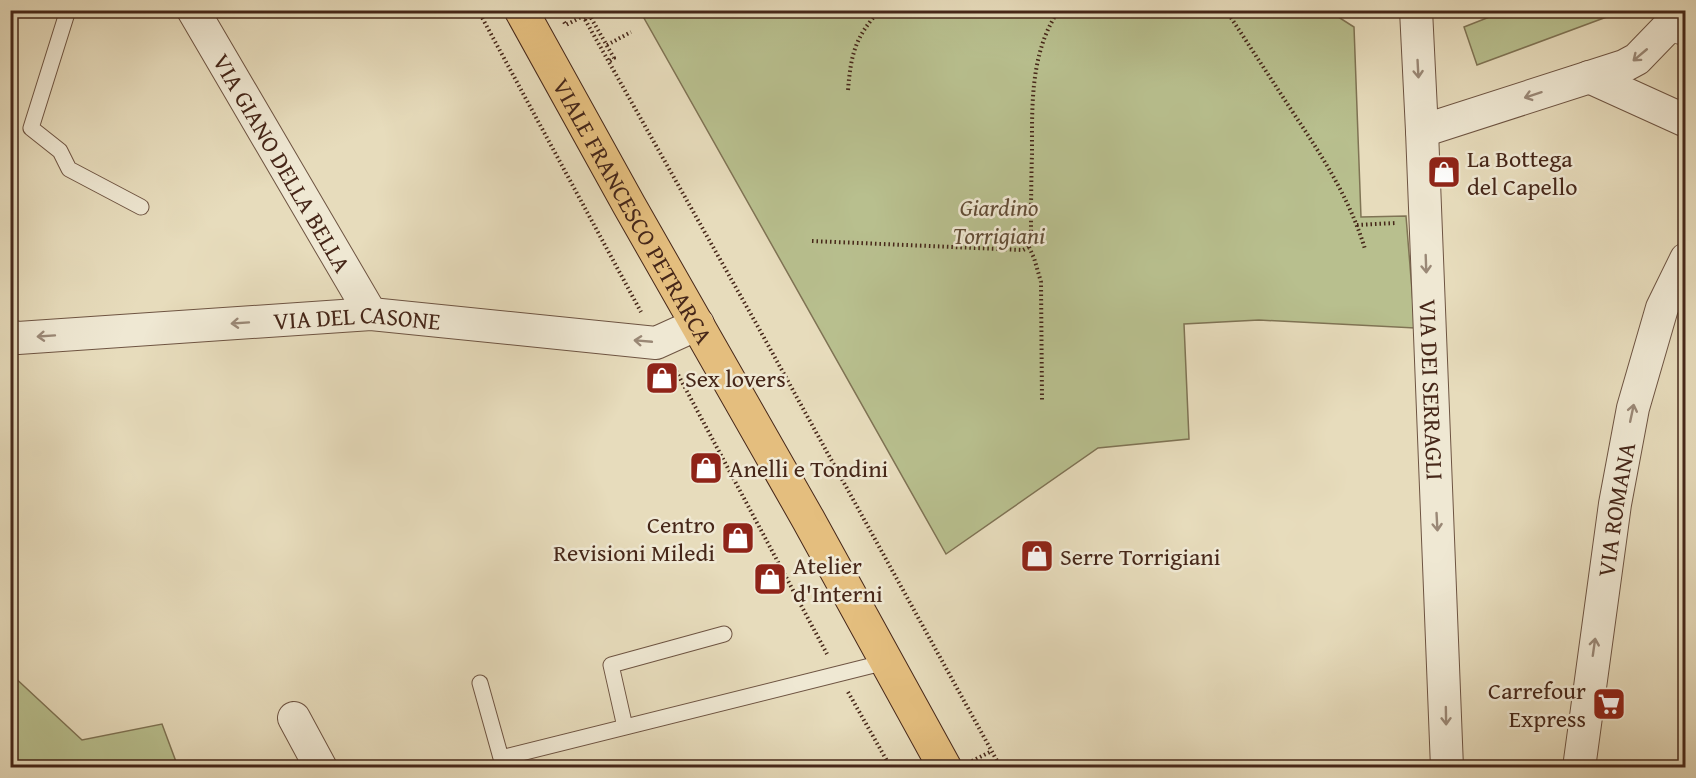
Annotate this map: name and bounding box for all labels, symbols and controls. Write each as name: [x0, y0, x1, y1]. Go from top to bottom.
street label: VIA GIANO DELLA BELLA: [205, 47, 361, 279]
one-way arrow: [1632, 48, 1648, 61]
one-way arrow: [1413, 58, 1424, 78]
street label: VIALE FRANCESCO PETRARCA: [544, 71, 722, 351]
one-way arrow: [1524, 91, 1543, 102]
place label: La Bottega del Capello: [1467, 141, 1577, 204]
shop icon: La Bottega del Capello: [1426, 154, 1462, 190]
park label: Giardino Torrigiani: [953, 190, 1045, 253]
one-way arrow: [1421, 253, 1432, 273]
street label: VIA DEL CASONE: [272, 296, 442, 338]
street label: VIA DEI SERRAGLI: [1411, 298, 1453, 481]
one-way arrow: [231, 317, 251, 328]
one-way arrow: [36, 331, 56, 342]
one-way arrow: [634, 335, 654, 346]
shop icon: Sex lovers: [644, 360, 680, 396]
place label: Sex lovers: [685, 361, 786, 396]
one-way arrow: [1627, 404, 1639, 423]
street label: VIA ROMANA: [1588, 439, 1644, 579]
shop icon: Anelli e Tondini: [688, 450, 724, 486]
place label: Anelli e Tondini: [729, 451, 889, 486]
place label: Centro Revisioni Miledi: [553, 507, 715, 570]
one-way arrow: [1432, 511, 1443, 531]
shop icon: Centro Revisioni Miledi: [720, 520, 756, 556]
shop icon: Serre Torrigiani: [1019, 538, 1055, 574]
place label: Serre Torrigiani: [1060, 539, 1221, 574]
place label: Atelier d'Interni: [793, 548, 883, 611]
shop icon: Atelier d'Interni: [752, 561, 788, 597]
one-way arrow: [1589, 638, 1600, 657]
place label: Carrefour Express: [1488, 673, 1586, 736]
supermarket icon: Carrefour Express: [1591, 686, 1627, 722]
one-way arrow: [1440, 706, 1452, 726]

